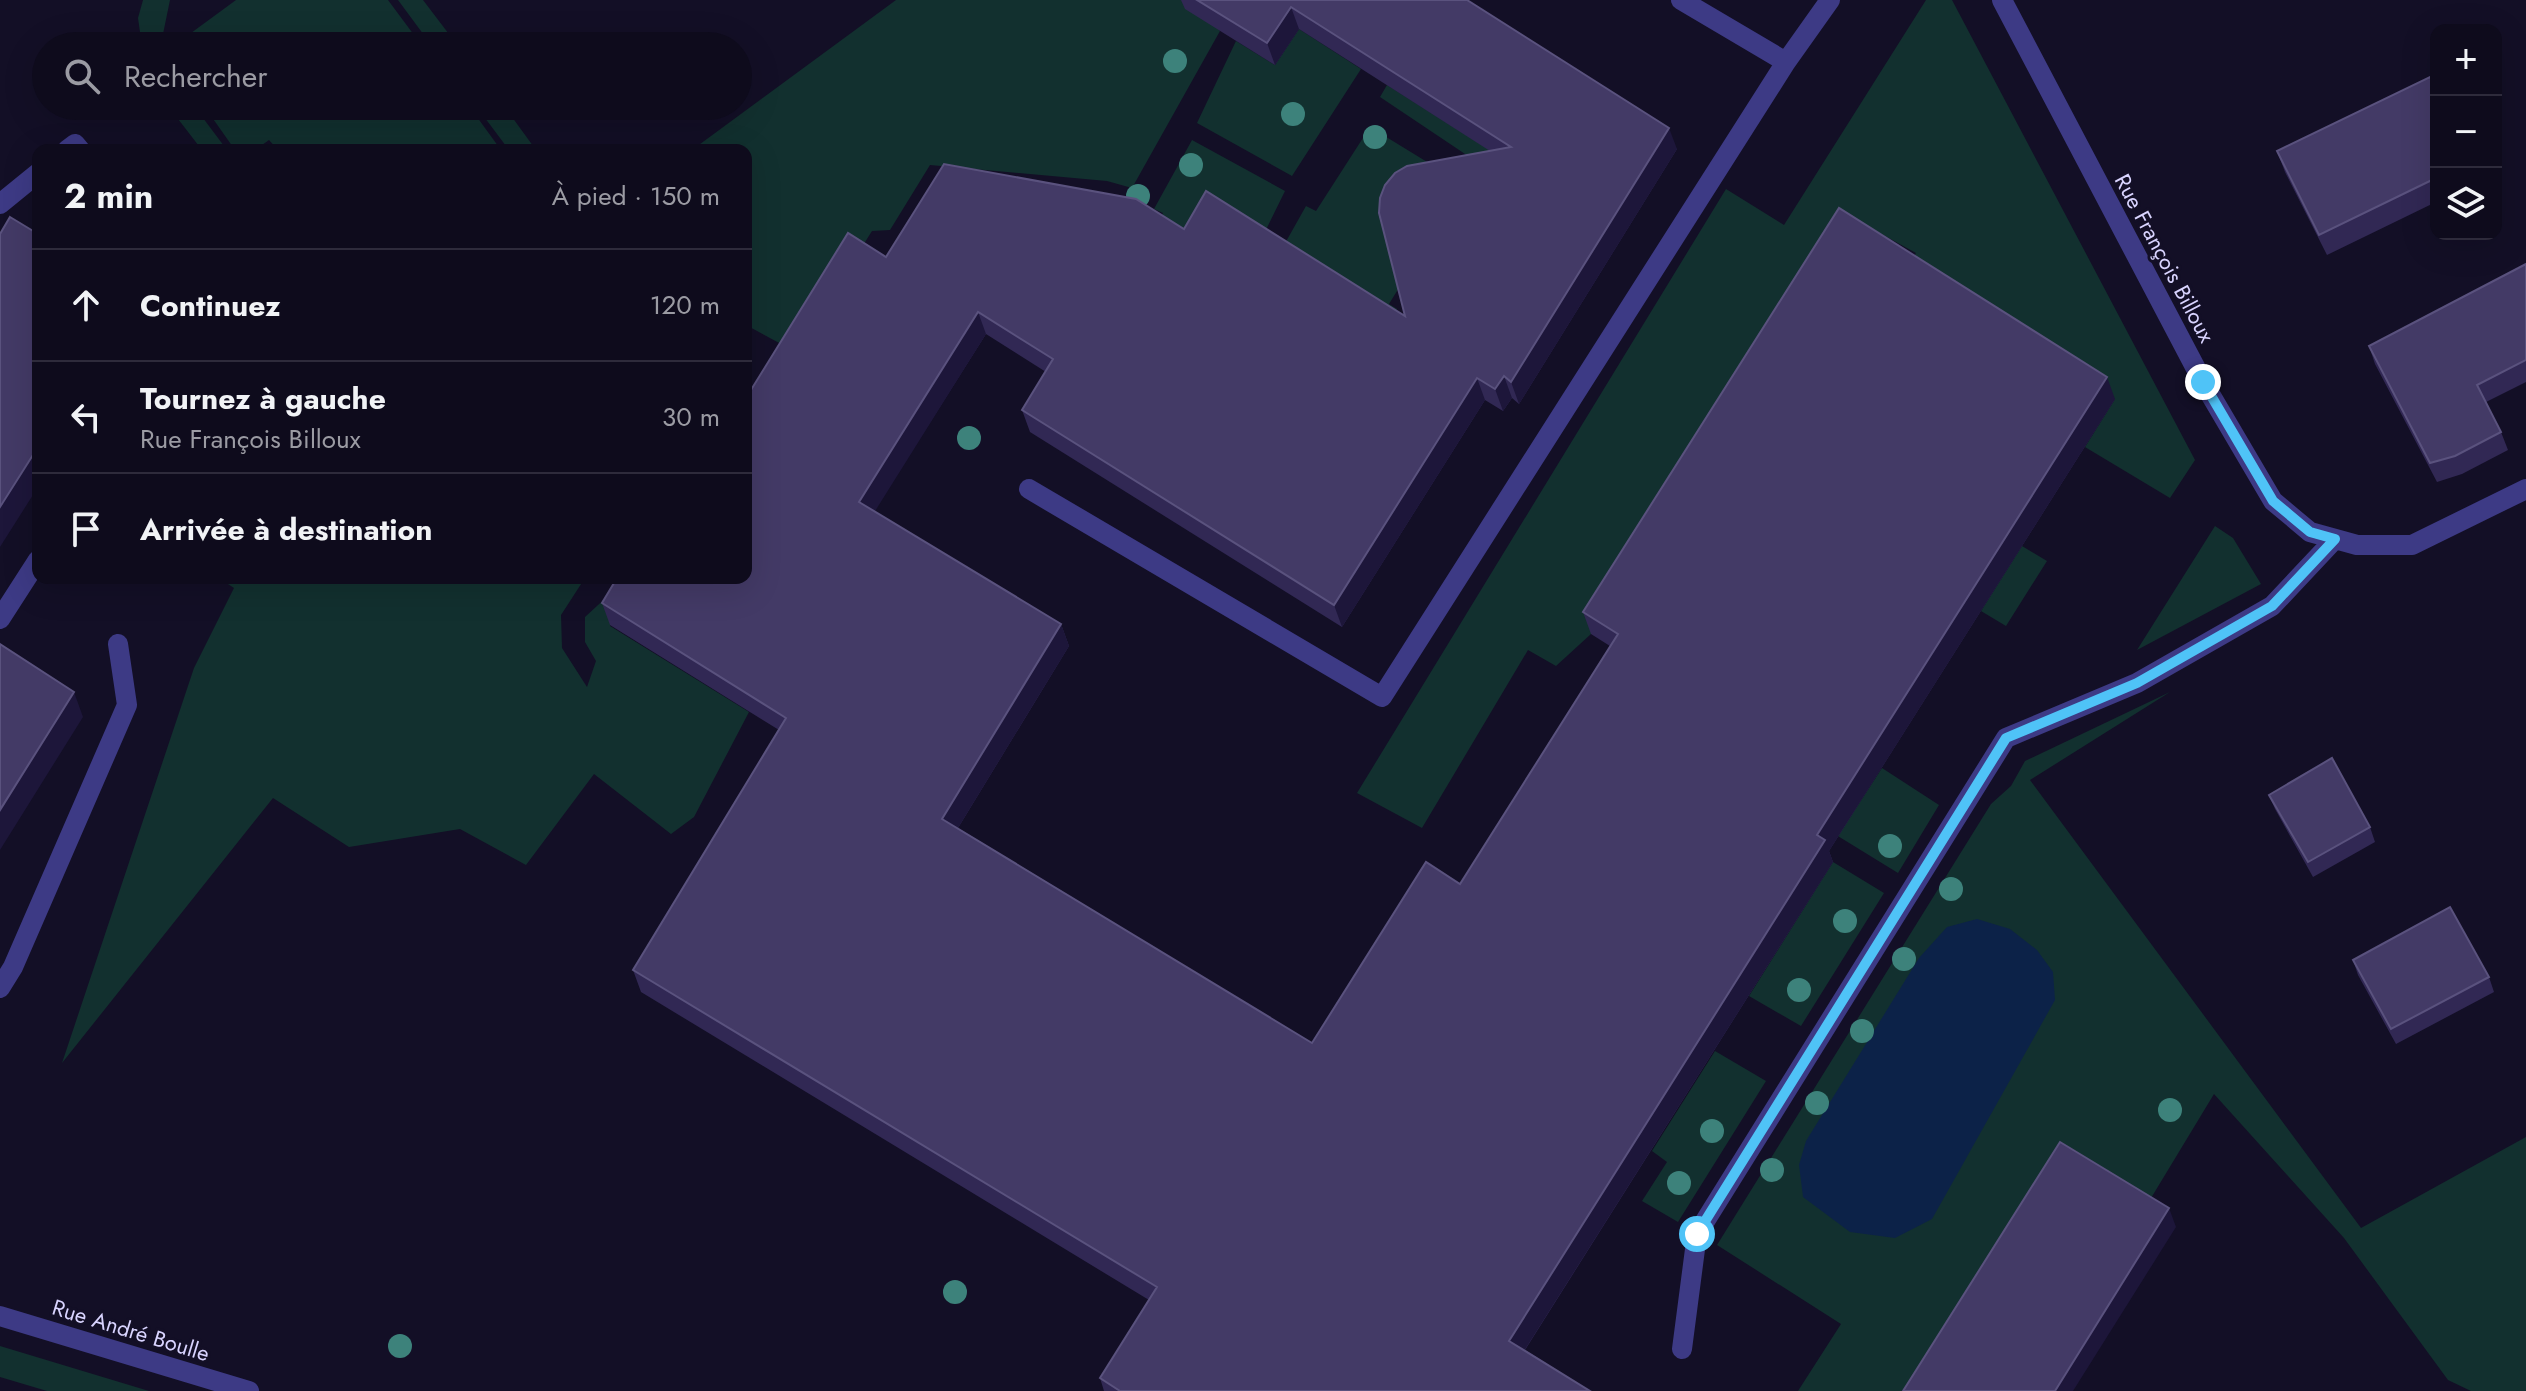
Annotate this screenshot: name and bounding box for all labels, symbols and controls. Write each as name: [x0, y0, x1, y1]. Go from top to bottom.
map controls: [2430, 24, 2502, 240]
button: +: [2430, 24, 2502, 96]
search box: [32, 32, 752, 120]
icon: search: [60, 54, 104, 98]
text: Rechercher: [124, 55, 267, 98]
button: −: [2430, 96, 2502, 168]
street label: Rue François Billoux: [2107, 168, 2223, 349]
button: layers: [2430, 168, 2502, 240]
text: 2 min: [64, 172, 153, 221]
text: À pied · 150 m: [552, 177, 720, 215]
icon: ahead: [64, 283, 108, 327]
text: Continuez: [140, 284, 281, 327]
text: 120 m: [650, 286, 720, 324]
route end: [2185, 364, 2221, 400]
text: Tournez à gauche: [140, 377, 386, 420]
icon: left: [64, 395, 108, 439]
text: 30 m: [662, 398, 720, 436]
text: Rue François Billoux: [140, 420, 361, 458]
icon: arrive: [64, 507, 108, 551]
text: Arrivée à destination: [140, 508, 432, 551]
route start: [1679, 1216, 1715, 1252]
street label: Rue André Boulle: [48, 1291, 214, 1369]

